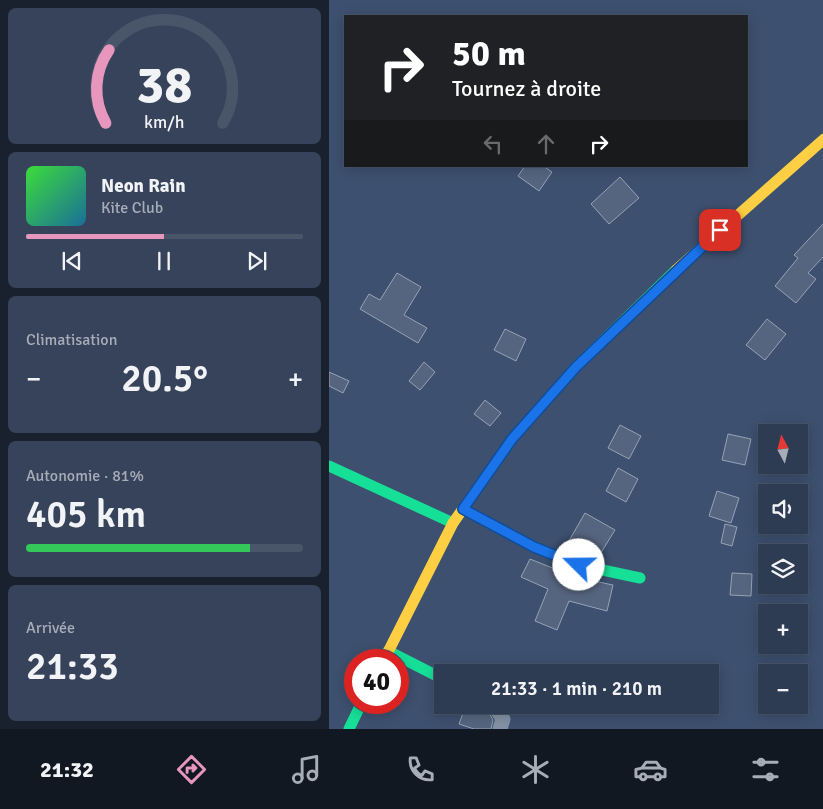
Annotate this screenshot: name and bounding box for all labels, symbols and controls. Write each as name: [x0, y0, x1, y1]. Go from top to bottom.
text: 50 m: [452, 32, 526, 75]
icon: right: [369, 35, 434, 100]
text: 38: [136, 53, 193, 117]
text: Tournez à droite: [452, 75, 601, 102]
text: km/h: [144, 111, 185, 133]
icon: left: [479, 130, 507, 158]
icon: ahead: [532, 130, 560, 158]
icon: right: [585, 130, 613, 158]
text: Neon Rain: [101, 174, 186, 198]
text: Kite Club: [101, 198, 163, 218]
pin: [699, 209, 741, 251]
icon: arrive: [706, 216, 734, 244]
icon: previous: [58, 247, 86, 275]
icon: pause: [150, 247, 178, 275]
icon: next: [243, 247, 271, 275]
text: Climatisation: [26, 330, 117, 350]
text: 20.5°: [121, 355, 208, 402]
text: −: [26, 362, 41, 396]
text: +: [288, 362, 303, 396]
north arrow: [758, 424, 808, 474]
map controls: [758, 424, 808, 714]
text: Autonomie · 81%: [26, 466, 144, 486]
button: sound: [758, 484, 808, 534]
text: 405 km: [26, 491, 146, 538]
position arrow: [552, 538, 604, 590]
button: layers: [758, 544, 808, 594]
button: +: [758, 604, 808, 654]
text: Arrivée: [26, 618, 75, 638]
text: 21:33: [26, 643, 119, 690]
speed limit sign: 40: [344, 649, 409, 714]
button: −: [758, 664, 808, 714]
text: 21:33 · 1 min · 210 m: [491, 677, 662, 701]
icon: directions: [174, 752, 209, 787]
icon: music: [289, 752, 324, 787]
icon: phone: [403, 752, 438, 787]
icon: climate: [518, 752, 553, 787]
icon: car: [633, 752, 668, 787]
icon: filters: [748, 752, 783, 787]
text: 21:32: [40, 756, 94, 783]

